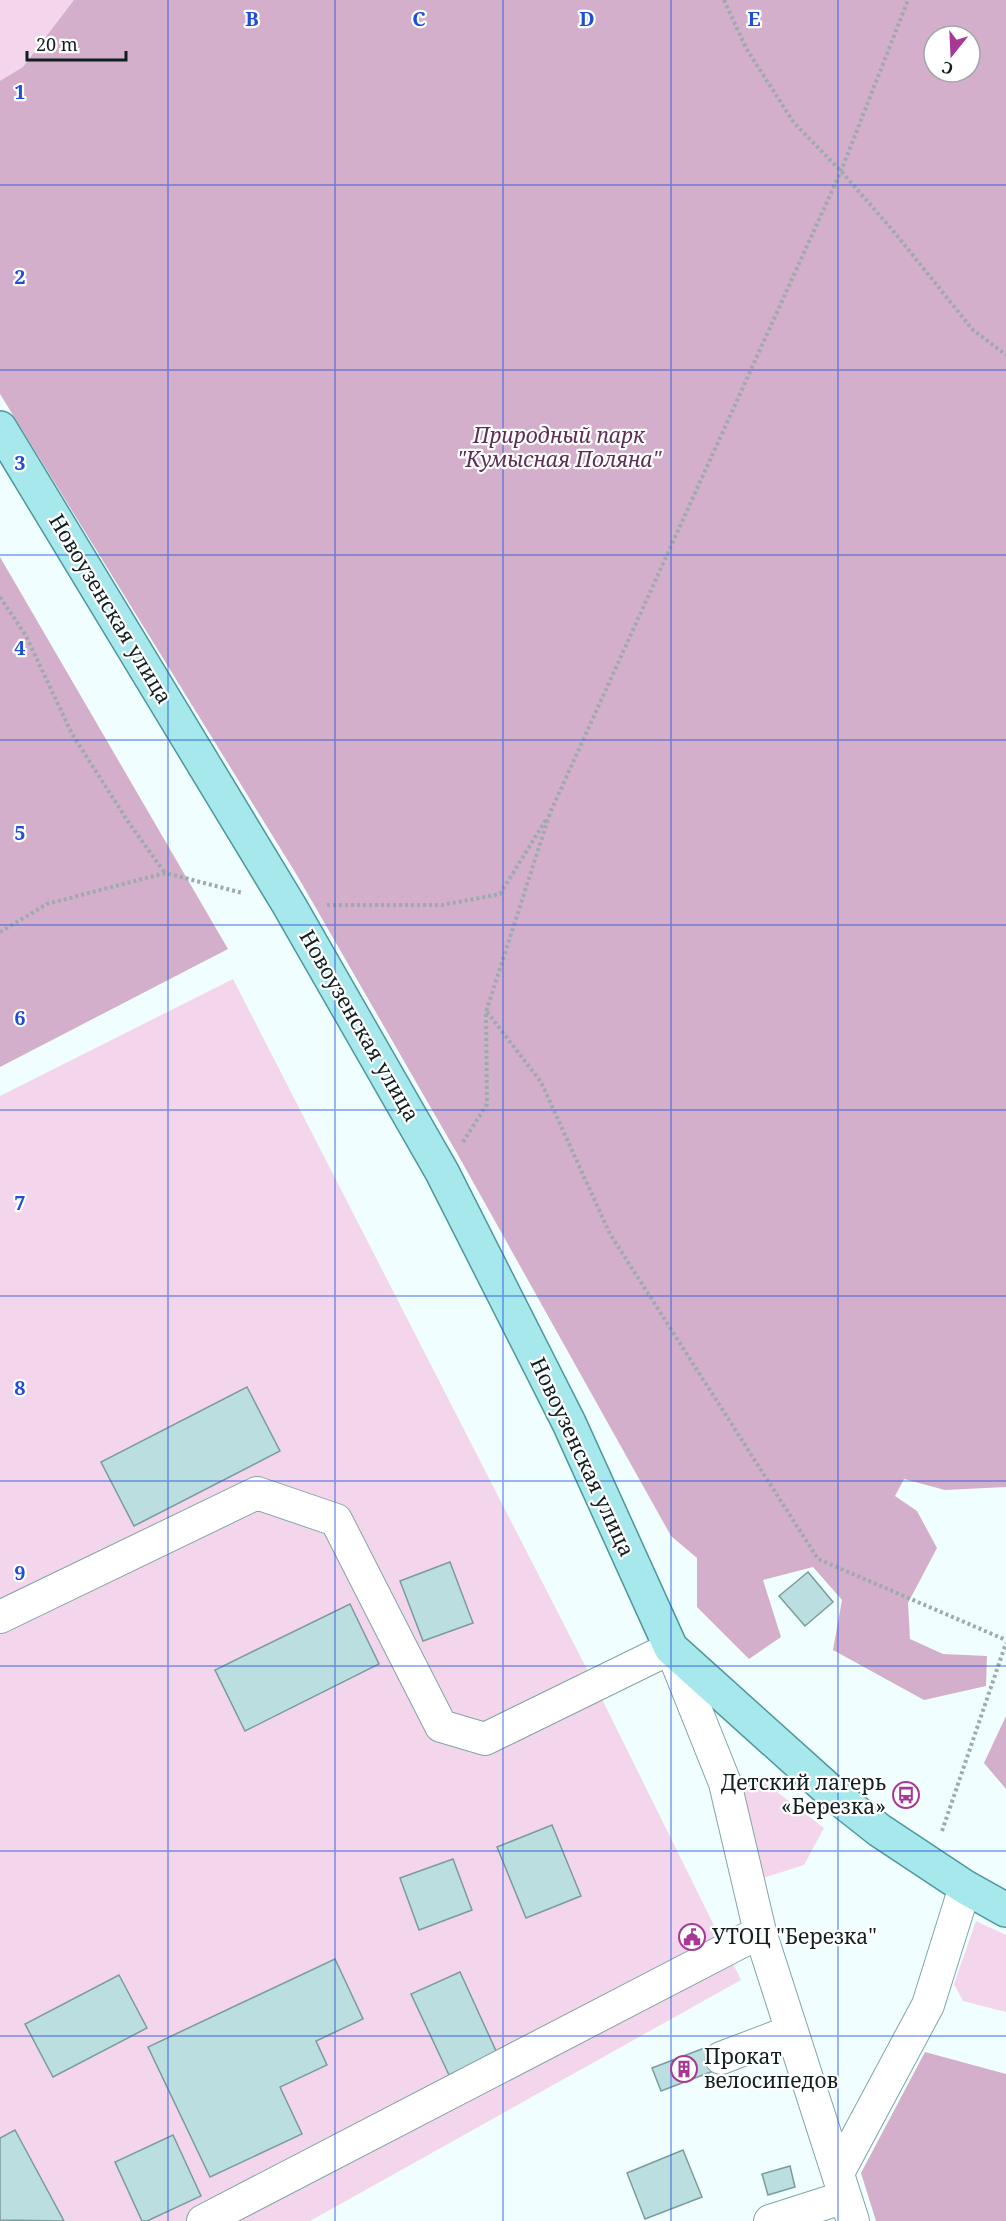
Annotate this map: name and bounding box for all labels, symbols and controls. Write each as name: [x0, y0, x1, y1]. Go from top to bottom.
text: B: [245, 5, 259, 32]
text: C: [412, 5, 426, 32]
text: D: [579, 5, 595, 32]
text: E: [747, 5, 761, 32]
scale bar: [27, 24, 126, 62]
north arrow: [922, 24, 982, 84]
text: 20 m: [36, 32, 78, 56]
text: С: [939, 56, 956, 80]
text: 1: [14, 78, 26, 105]
text: 2: [14, 263, 26, 290]
park label: Природный парк "Кумысная Поляна": [457, 421, 662, 473]
text: 3: [14, 449, 26, 476]
street label: Новоузенская улица: [43, 508, 179, 709]
text: 4: [14, 634, 26, 661]
text: 5: [14, 819, 26, 846]
street label: Новоузенская улица: [294, 925, 426, 1126]
text: 6: [14, 1004, 26, 1031]
text: 7: [14, 1189, 26, 1216]
street label: Новоузенская улица: [524, 1352, 641, 1561]
text: 8: [14, 1374, 26, 1401]
text: 9: [14, 1559, 26, 1586]
place label: Детский лагерь «Березка»: [721, 1768, 886, 1820]
bus stop icon: Детский лагерь «Березка»: [891, 1780, 921, 1810]
public building icon: УТОЦ "Березка": [677, 1922, 707, 1952]
place label: УТОЦ "Березка": [712, 1922, 877, 1950]
place label: Прокат велосипедов: [704, 2042, 838, 2094]
building icon: Прокат велосипедов: [669, 2054, 699, 2084]

